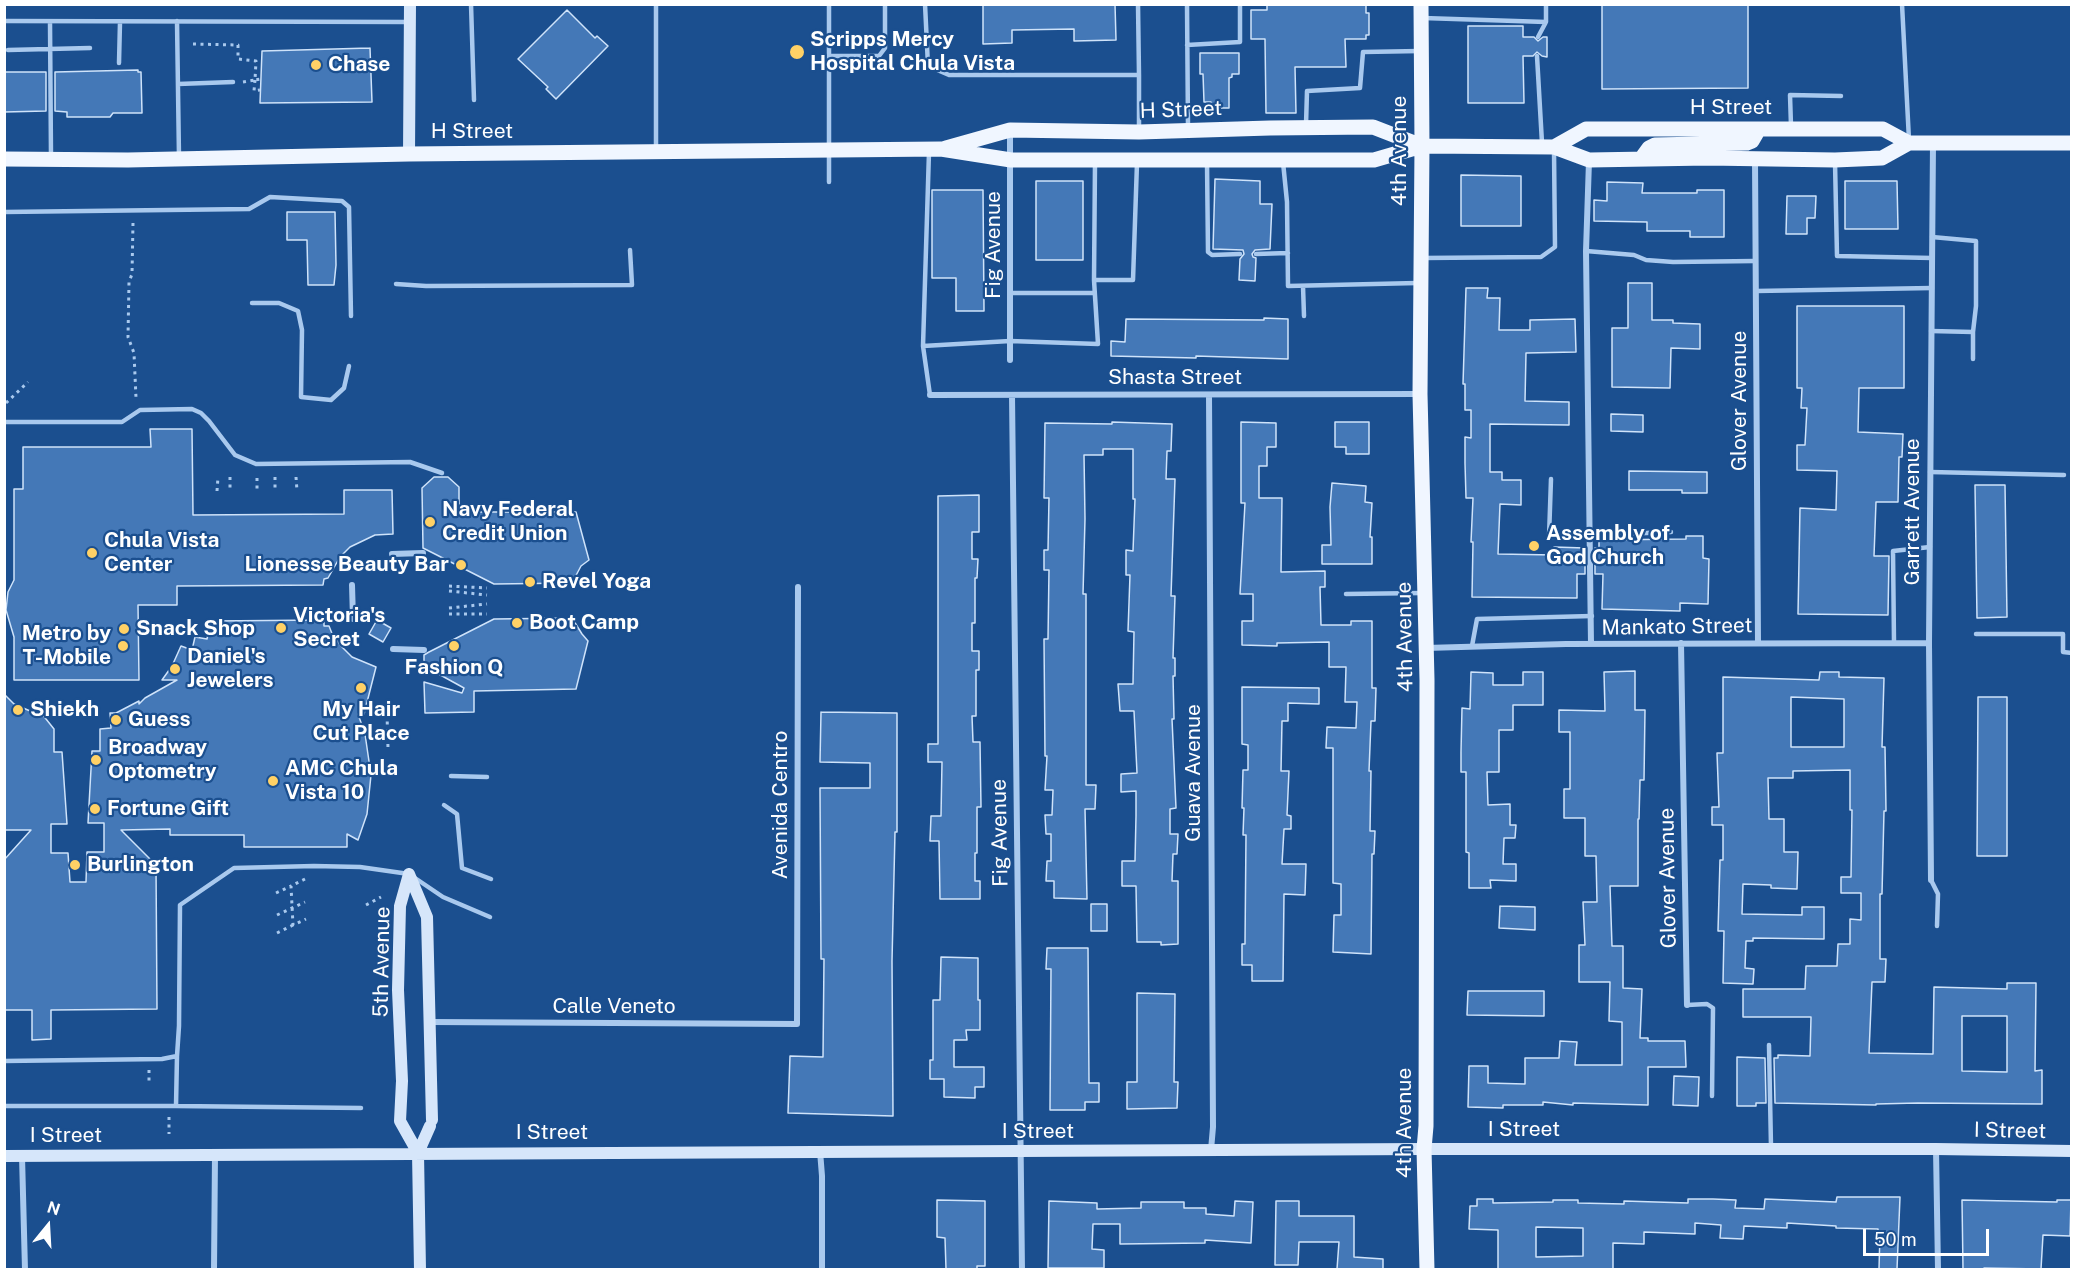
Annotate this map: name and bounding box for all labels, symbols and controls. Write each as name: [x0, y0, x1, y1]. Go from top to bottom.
place label: Scripps Mercy Hospital Chula Vista: [810, 27, 1015, 77]
marker: Scripps Mercy Hospital Chula Vista: [788, 43, 806, 61]
place label: Chase: [328, 52, 390, 78]
marker: Chase: [309, 58, 323, 72]
street label: H Street: [1690, 95, 1772, 121]
street label: H Street: [1139, 96, 1223, 124]
street label: 4th Avenue: [1387, 96, 1413, 206]
street label: H Street: [431, 119, 513, 145]
street label: Fig Avenue: [981, 191, 1007, 299]
street label: Glover Avenue: [1727, 331, 1753, 471]
street label: Shasta Street: [1108, 365, 1242, 391]
street label: Garrett Avenue: [1900, 438, 1926, 586]
place label: Navy Federal Credit Union: [442, 497, 574, 547]
marker: Navy Federal Credit Union: [423, 515, 437, 529]
place label: Assembly of God Church: [1546, 521, 1670, 571]
place label: Chula Vista Center: [104, 528, 220, 578]
marker: Assembly of God Church: [1527, 539, 1541, 553]
marker: Chula Vista Center: [85, 546, 99, 560]
place label: Lionesse Beauty Bar: [245, 552, 449, 578]
marker: Lionesse Beauty Bar: [454, 558, 468, 572]
place label: Revel Yoga: [542, 569, 651, 595]
marker: Revel Yoga: [523, 575, 537, 589]
street label: 4th Avenue: [1391, 581, 1419, 693]
place label: Victoria's Secret: [293, 603, 385, 653]
place label: Boot Camp: [529, 610, 639, 636]
street label: Mankato Street: [1601, 613, 1753, 641]
place label: Snack Shop: [136, 616, 255, 642]
marker: Boot Camp: [510, 616, 524, 630]
place label: Metro by T-Mobile: [22, 621, 111, 671]
marker: Victoria's Secret: [274, 621, 288, 635]
marker: Snack Shop: [117, 622, 131, 636]
marker: Metro by T-Mobile: [116, 639, 130, 653]
marker: Fashion Q: [447, 639, 461, 653]
place label: Daniel's Jewelers: [187, 644, 274, 694]
place label: Fashion Q: [404, 655, 504, 681]
marker: Daniel's Jewelers: [168, 662, 182, 676]
marker: My Hair Cut Place: [354, 681, 368, 695]
place label: Shiekh: [30, 697, 99, 723]
place label: My Hair Cut Place: [312, 697, 410, 747]
marker: Shiekh: [11, 703, 25, 717]
street label: Guava Avenue: [1181, 704, 1207, 842]
place label: Guess: [128, 707, 191, 733]
marker: Guess: [109, 713, 123, 727]
street label: Avenida Centro: [768, 731, 794, 879]
place label: Broadway Optometry: [108, 735, 217, 785]
marker: Broadway Optometry: [89, 753, 103, 767]
place label: AMC Chula Vista 10: [285, 756, 398, 806]
marker: AMC Chula Vista 10: [266, 774, 280, 788]
street label: Fig Avenue: [986, 779, 1014, 887]
place label: Fortune Gift: [107, 796, 229, 822]
marker: Fortune Gift: [88, 802, 102, 816]
street label: Glover Avenue: [1654, 807, 1682, 949]
place label: Burlington: [87, 852, 194, 878]
marker: Burlington: [68, 858, 82, 872]
street label: 5th Avenue: [368, 906, 396, 1018]
street label: Calle Veneto: [552, 994, 676, 1020]
street label: 4th Avenue: [1392, 1068, 1418, 1178]
street label: I Street: [1488, 1117, 1560, 1143]
street label: I Street: [1974, 1118, 2046, 1144]
street label: I Street: [1002, 1119, 1074, 1145]
street label: I Street: [516, 1120, 588, 1146]
street label: I Street: [30, 1123, 102, 1149]
north arrow: [18, 1196, 78, 1256]
text: N: [45, 1197, 63, 1219]
scale bar: [1866, 1217, 1992, 1255]
text: 50 m: [1874, 1229, 1917, 1250]

